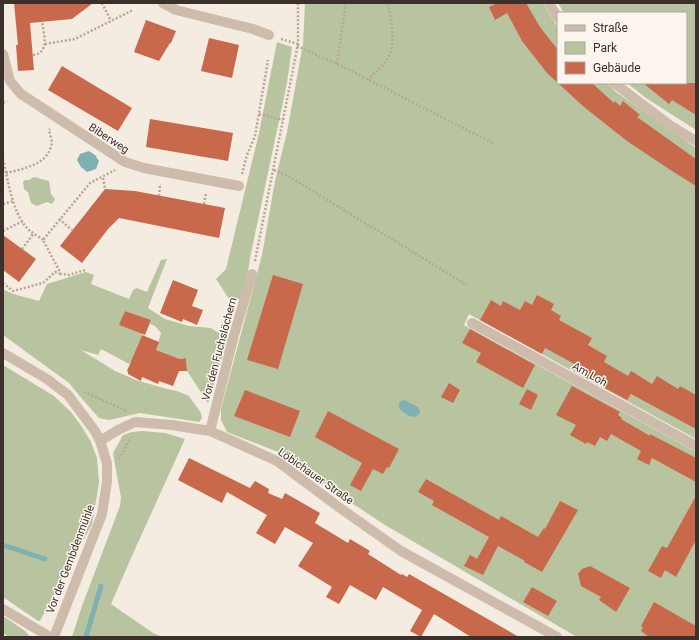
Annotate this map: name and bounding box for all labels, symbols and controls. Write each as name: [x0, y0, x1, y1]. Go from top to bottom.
legend: [557, 12, 687, 84]
text: Straße: [593, 21, 628, 35]
text: Park: [593, 41, 618, 55]
text: Gebäude: [593, 61, 641, 75]
street label: Biberweg: [86, 121, 131, 156]
street label: Vor den Fuchslöchern: [199, 296, 240, 402]
street label: Am Loh: [570, 360, 609, 389]
street label: Löbichauer Straße: [275, 446, 356, 507]
street label: Vor der Gembdenmühle: [44, 503, 97, 615]

